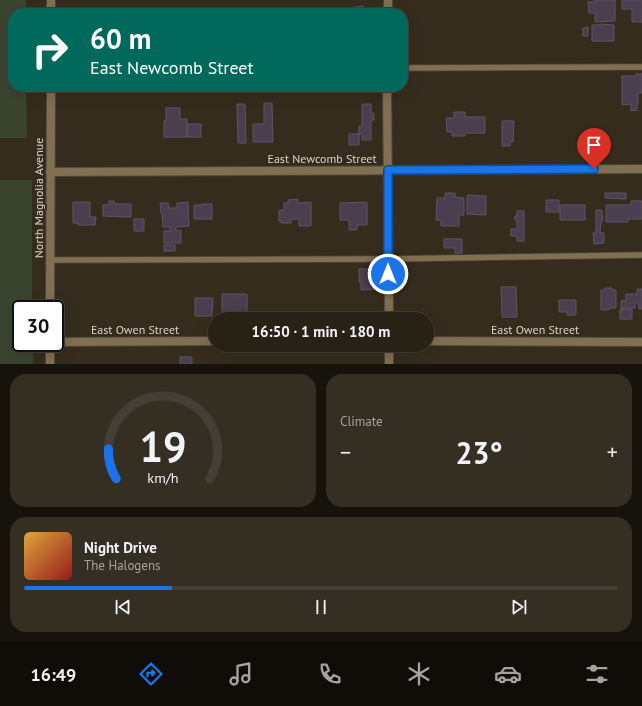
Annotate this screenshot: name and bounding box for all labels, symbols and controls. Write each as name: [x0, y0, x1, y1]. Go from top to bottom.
text: 60 m: [90, 20, 151, 57]
icon: right: [24, 24, 76, 76]
text: East Newcomb Street: [90, 56, 254, 79]
pin: [577, 128, 611, 169]
icon: arrive: [583, 134, 605, 156]
street label: North Magnolia Avenue: [31, 138, 46, 258]
street label: East Newcomb Street: [267, 151, 377, 166]
position arrow: [367, 253, 409, 295]
speed limit sign: 30: [12, 300, 64, 352]
street label: East Owen Street: [91, 322, 179, 337]
text: 16:50 · 1 min · 180 m: [252, 322, 390, 341]
street label: East Owen Street: [491, 322, 579, 337]
text: Climate: [340, 413, 383, 430]
text: 19: [139, 419, 187, 472]
text: 23°: [455, 433, 503, 472]
text: −: [340, 438, 351, 466]
text: +: [607, 438, 618, 466]
text: km/h: [147, 467, 179, 486]
text: Night Drive: [84, 538, 157, 557]
text: The Halogens: [84, 557, 161, 574]
icon: previous: [112, 596, 134, 618]
icon: pause: [310, 596, 332, 618]
icon: next: [508, 596, 530, 618]
icon: directions: [137, 660, 165, 688]
icon: music: [227, 660, 255, 688]
icon: phone: [316, 660, 344, 688]
icon: climate: [405, 660, 433, 688]
icon: car: [494, 660, 522, 688]
icon: filters: [583, 660, 611, 688]
text: 16:49: [31, 663, 76, 686]

